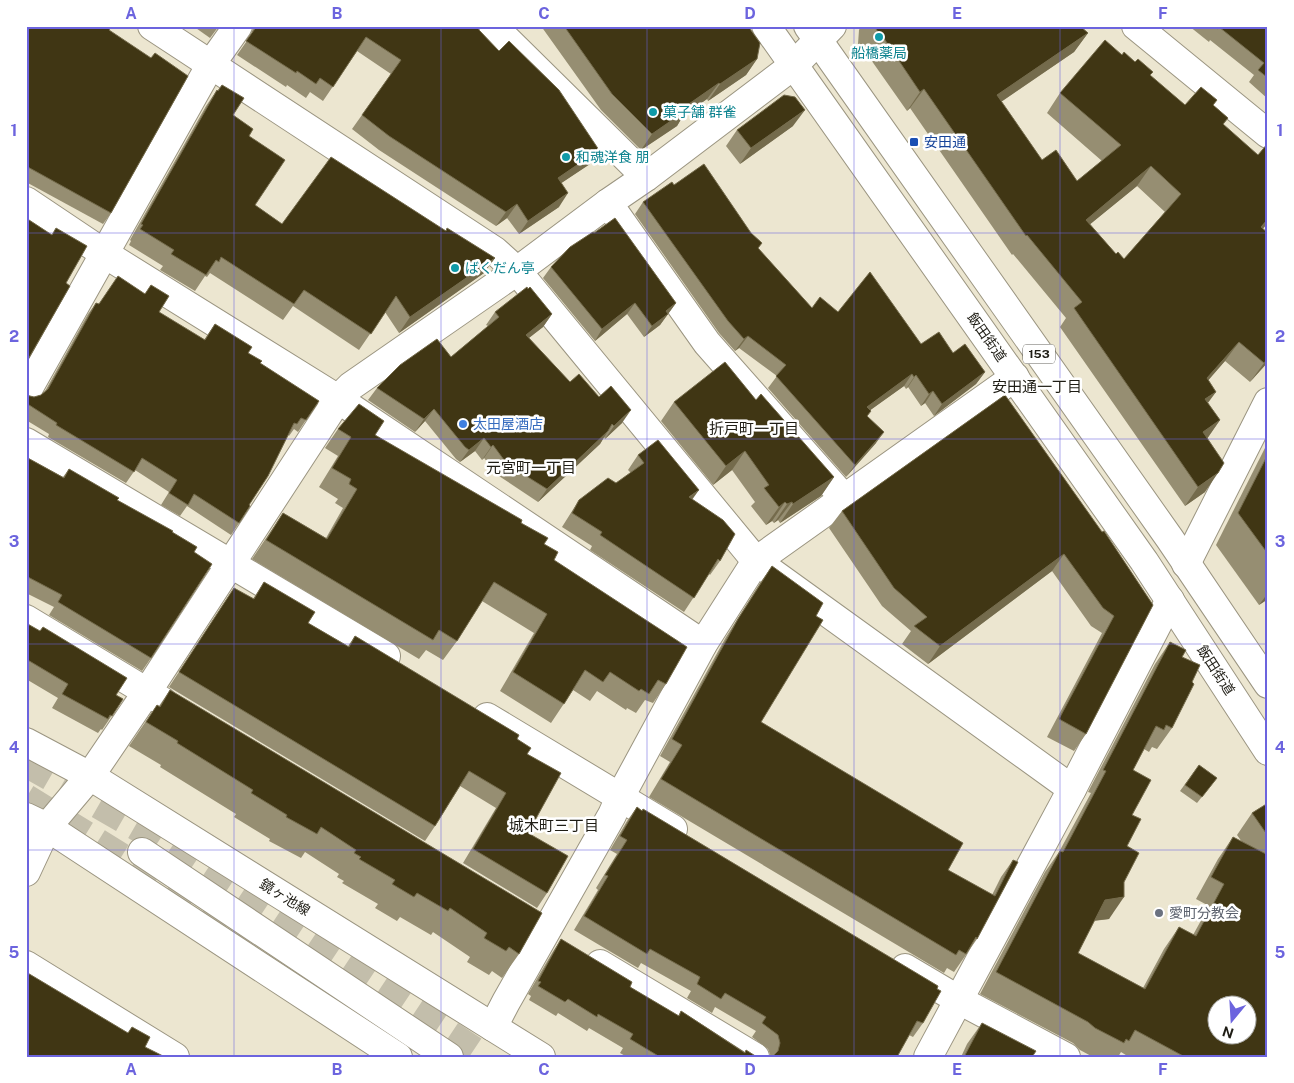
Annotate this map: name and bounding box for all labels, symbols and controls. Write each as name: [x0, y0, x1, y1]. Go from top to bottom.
text: A: [125, 4, 137, 23]
text: B: [332, 4, 343, 23]
text: C: [538, 4, 550, 23]
text: D: [744, 4, 756, 23]
text: E: [952, 4, 962, 23]
text: F: [1158, 4, 1168, 23]
marker: 船橋薬局: [873, 31, 885, 43]
place label: 船橋薬局: [851, 45, 907, 61]
place label: 菓子舗 群雀: [663, 104, 736, 120]
marker: 菓子舗 群雀: [647, 106, 659, 118]
text: 1: [11, 121, 17, 140]
text: 1: [1277, 121, 1283, 140]
place label: 安田通: [924, 134, 966, 150]
marker: 安田通: [908, 136, 920, 148]
place label: 和魂洋食 朋: [576, 149, 649, 165]
marker: 和魂洋食 朋: [560, 151, 572, 163]
place label: ばくだん亭: [465, 260, 535, 276]
marker: ばくだん亭: [449, 262, 461, 274]
street label: 飯田街道: [964, 309, 1010, 365]
text: 2: [9, 327, 19, 346]
text: 2: [1275, 327, 1285, 346]
road number: 153: [1023, 344, 1055, 364]
district label: 安田通一丁目: [992, 378, 1082, 395]
place label: 太田屋酒店: [473, 416, 543, 432]
marker: 太田屋酒店: [457, 418, 469, 430]
district label: 折戸町一丁目: [709, 420, 799, 437]
district label: 元宮町一丁目: [486, 459, 576, 476]
text: 3: [9, 532, 19, 551]
text: 3: [1275, 532, 1285, 551]
street label: 飯田街道: [1194, 642, 1238, 698]
text: 4: [9, 738, 20, 757]
text: 4: [1275, 738, 1286, 757]
district label: 城木町三丁目: [509, 817, 599, 834]
street label: 鏡ヶ池線: [257, 875, 313, 919]
place label: 愛町分教会: [1169, 905, 1239, 921]
marker: 愛町分教会: [1153, 907, 1165, 919]
text: 5: [9, 943, 20, 962]
text: 5: [1275, 943, 1286, 962]
north arrow: [1206, 996, 1256, 1046]
text: N: [1220, 1023, 1236, 1042]
text: A: [125, 1060, 137, 1079]
text: B: [332, 1060, 343, 1079]
text: C: [538, 1060, 550, 1079]
text: D: [744, 1060, 756, 1079]
text: E: [952, 1060, 962, 1079]
text: F: [1158, 1060, 1168, 1079]

